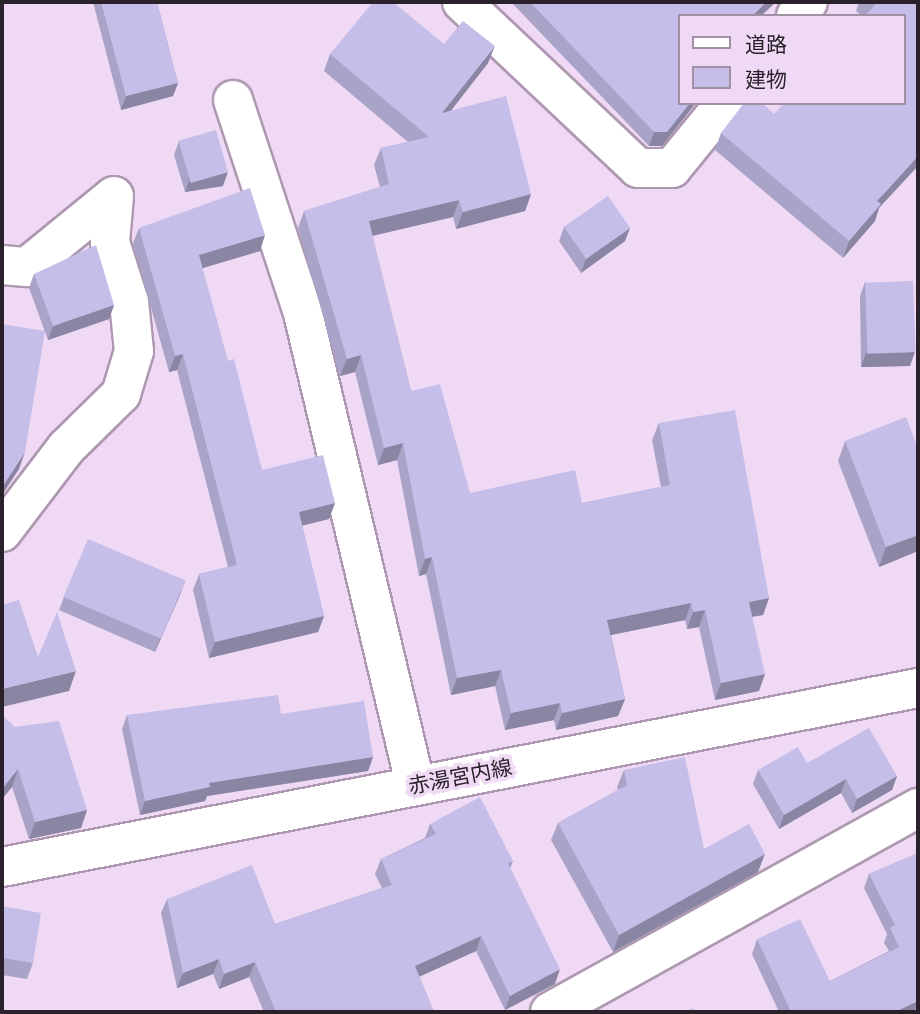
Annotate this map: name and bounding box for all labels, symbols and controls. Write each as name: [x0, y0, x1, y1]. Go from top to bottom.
legend: [678, 14, 906, 105]
text: 道路: [745, 32, 787, 56]
text: 建物: [745, 67, 787, 91]
street label: 赤湯宮内線: [406, 754, 514, 798]

